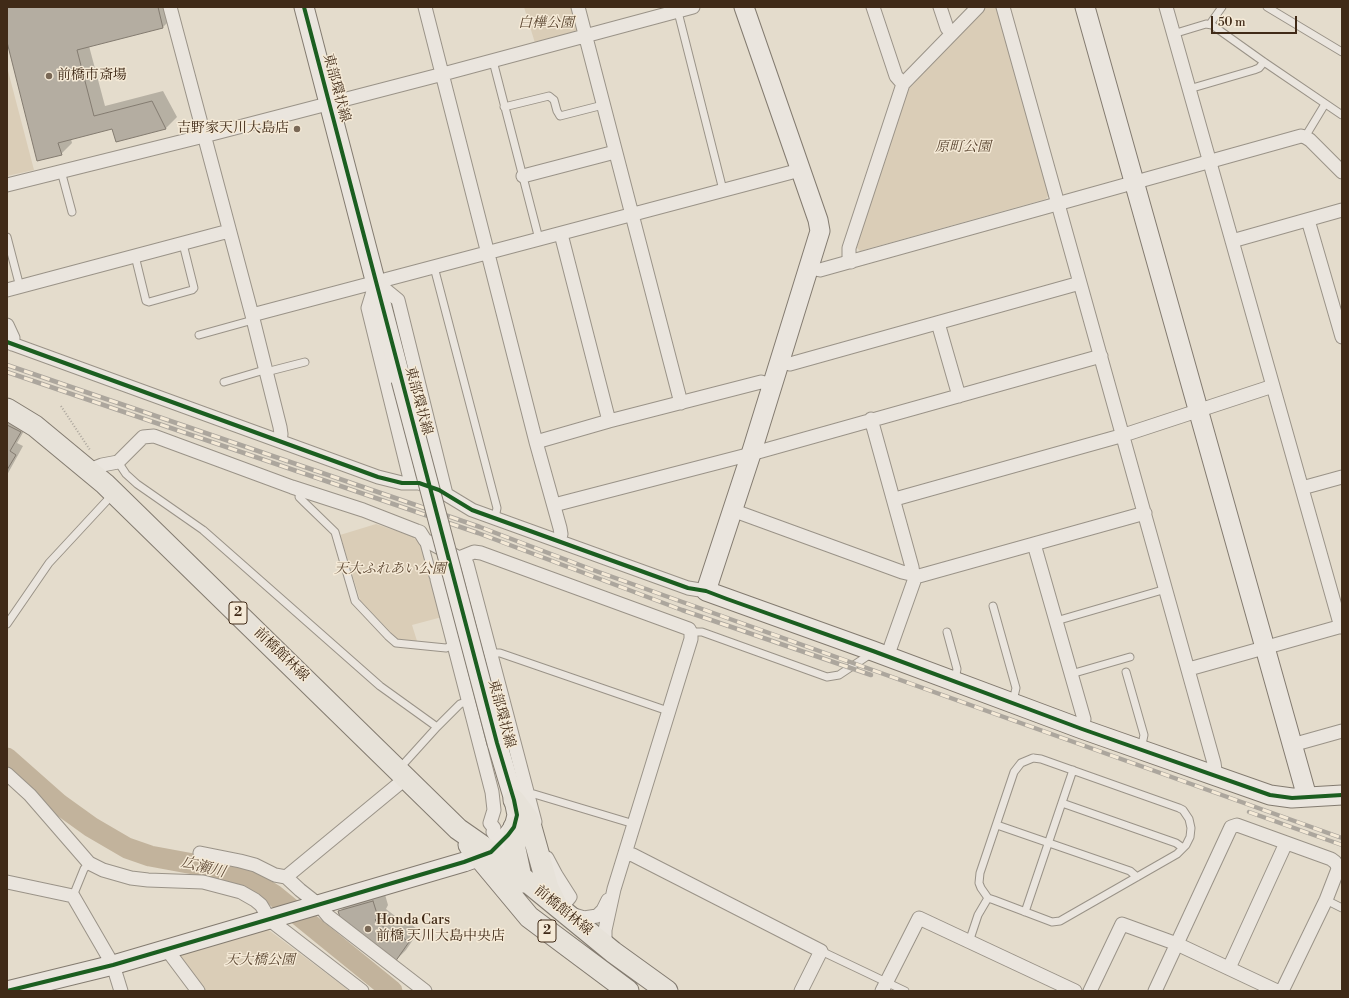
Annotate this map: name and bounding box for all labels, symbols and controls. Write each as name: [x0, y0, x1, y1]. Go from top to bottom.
scale bar: [1213, 8, 1299, 34]
text: 50 m: [1218, 15, 1246, 30]
park label: 白樺公園: [518, 16, 574, 32]
street label: 東部環状線: [319, 52, 353, 124]
place label: 前橋市斎場: [57, 68, 127, 84]
marker: 前橋市斎場: [44, 71, 54, 81]
place label: 吉野家天川大島店: [177, 121, 289, 137]
marker: 吉野家天川大島店: [292, 124, 302, 134]
park label: 原町公園: [935, 140, 991, 156]
street label: 東部環状線: [401, 365, 435, 437]
park label: 天大ふれあい公園: [334, 562, 446, 578]
road number: 2: [229, 602, 247, 624]
street label: 前橋館林線: [250, 625, 312, 685]
street label: 東部環状線: [484, 678, 518, 750]
water label: 広瀬川: [179, 854, 227, 882]
street label: 前橋館林線: [531, 882, 595, 940]
place label: Honda Cars 前橋 天川大島中央店: [376, 913, 505, 946]
road number: 2: [538, 920, 556, 942]
marker: Honda Cars 前橋 天川大島中央店: [363, 924, 373, 934]
park label: 天大橋公園: [225, 953, 295, 969]

